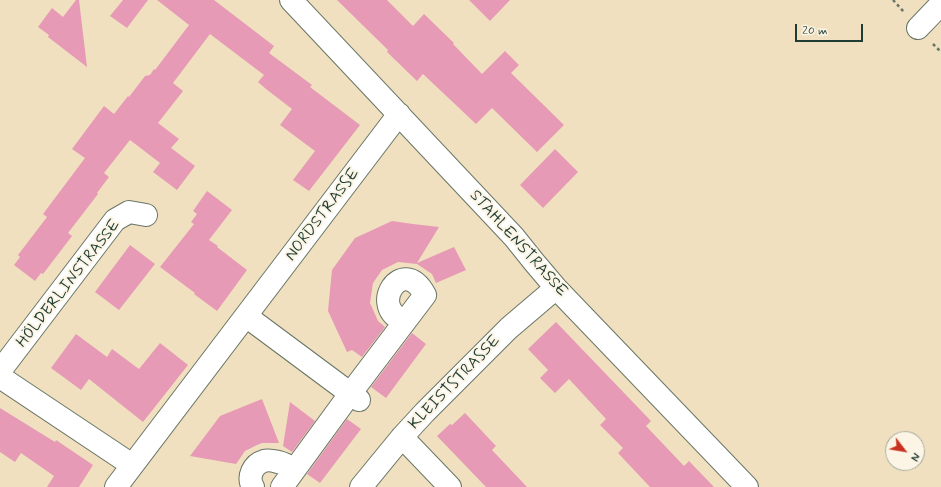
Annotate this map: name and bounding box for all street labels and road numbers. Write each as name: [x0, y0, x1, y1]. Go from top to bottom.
street label: NORDSTRASSE: [282, 165, 364, 265]
street label: STAHLENSTRASSE: [465, 187, 571, 301]
street label: HÖLDERLINSTRASSE: [13, 216, 125, 352]
street label: KLEISTSTRASSE: [405, 332, 505, 434]

